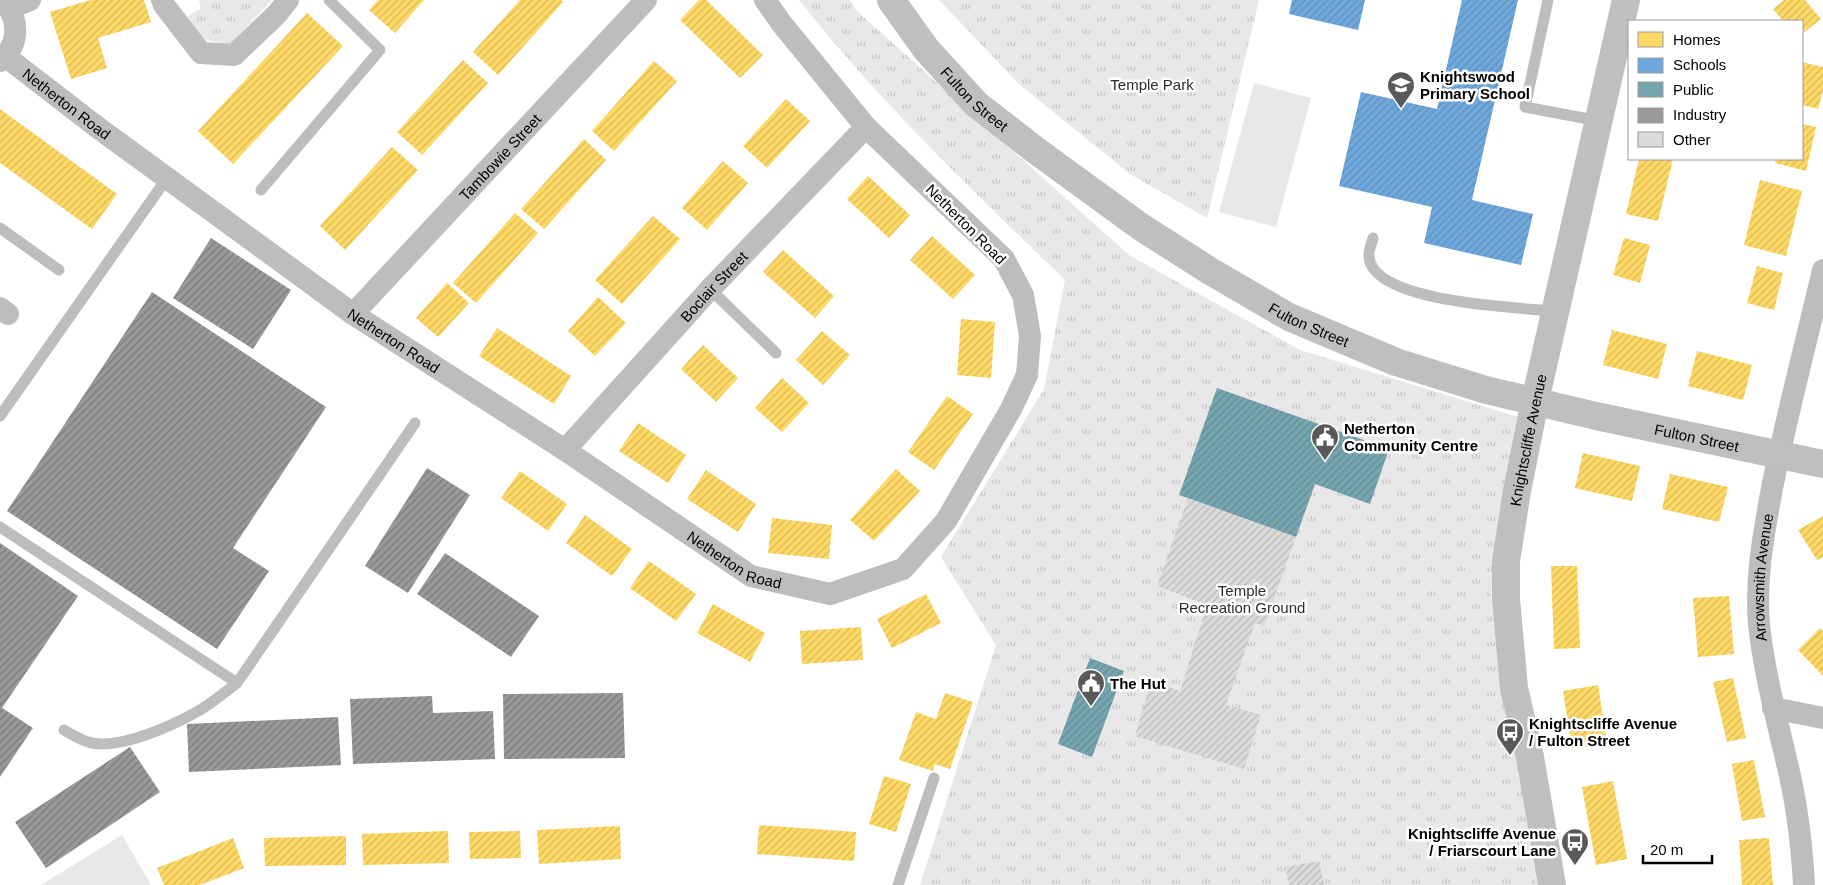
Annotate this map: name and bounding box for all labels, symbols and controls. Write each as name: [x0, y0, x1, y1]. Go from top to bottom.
legend: [1628, 20, 1803, 160]
text: Homes: [1673, 31, 1721, 48]
text: Schools: [1673, 56, 1726, 73]
street label: Fulton Street: [938, 63, 1012, 135]
street label: Netherton Road: [20, 65, 114, 143]
place label: Knightswood Primary School: [1420, 68, 1530, 102]
school or university icon: Knightswood Primary School: [1386, 70, 1416, 109]
park label: Temple Park: [1110, 76, 1194, 93]
text: Public: [1673, 81, 1714, 98]
text: Industry: [1673, 106, 1727, 123]
street label: Tambowie Street: [455, 110, 545, 203]
text: Other: [1673, 131, 1711, 148]
street label: Netherton Road: [923, 181, 1009, 267]
street label: Boclair Street: [676, 247, 751, 325]
street label: Fulton Street: [1266, 299, 1352, 350]
street label: Netherton Road: [345, 305, 443, 376]
street label: Knightscliffe Avenue: [1506, 372, 1549, 507]
place label: Netherton Community Centre: [1344, 420, 1478, 454]
street label: Fulton Street: [1653, 420, 1741, 455]
public building icon: Netherton Community Centre: [1310, 422, 1340, 461]
street label: Arrowsmith Avenue: [1749, 512, 1776, 643]
street label: Netherton Road: [684, 527, 783, 591]
park label: Temple Recreation Ground: [1179, 582, 1305, 616]
public building icon: The Hut: [1076, 668, 1106, 707]
place label: The Hut: [1110, 675, 1166, 692]
place label: Knightscliffe Avenue / Fulton Street: [1529, 715, 1677, 749]
bus stop icon: Knightscliffe Avenue / Fulton Street: [1495, 717, 1525, 756]
place label: Knightscliffe Avenue / Friarscourt Lane: [1408, 825, 1556, 859]
bus stop icon: Knightscliffe Avenue / Friarscourt Lane: [1560, 827, 1590, 866]
scale bar: [1643, 832, 1712, 864]
text: 20 m: [1650, 841, 1683, 858]

